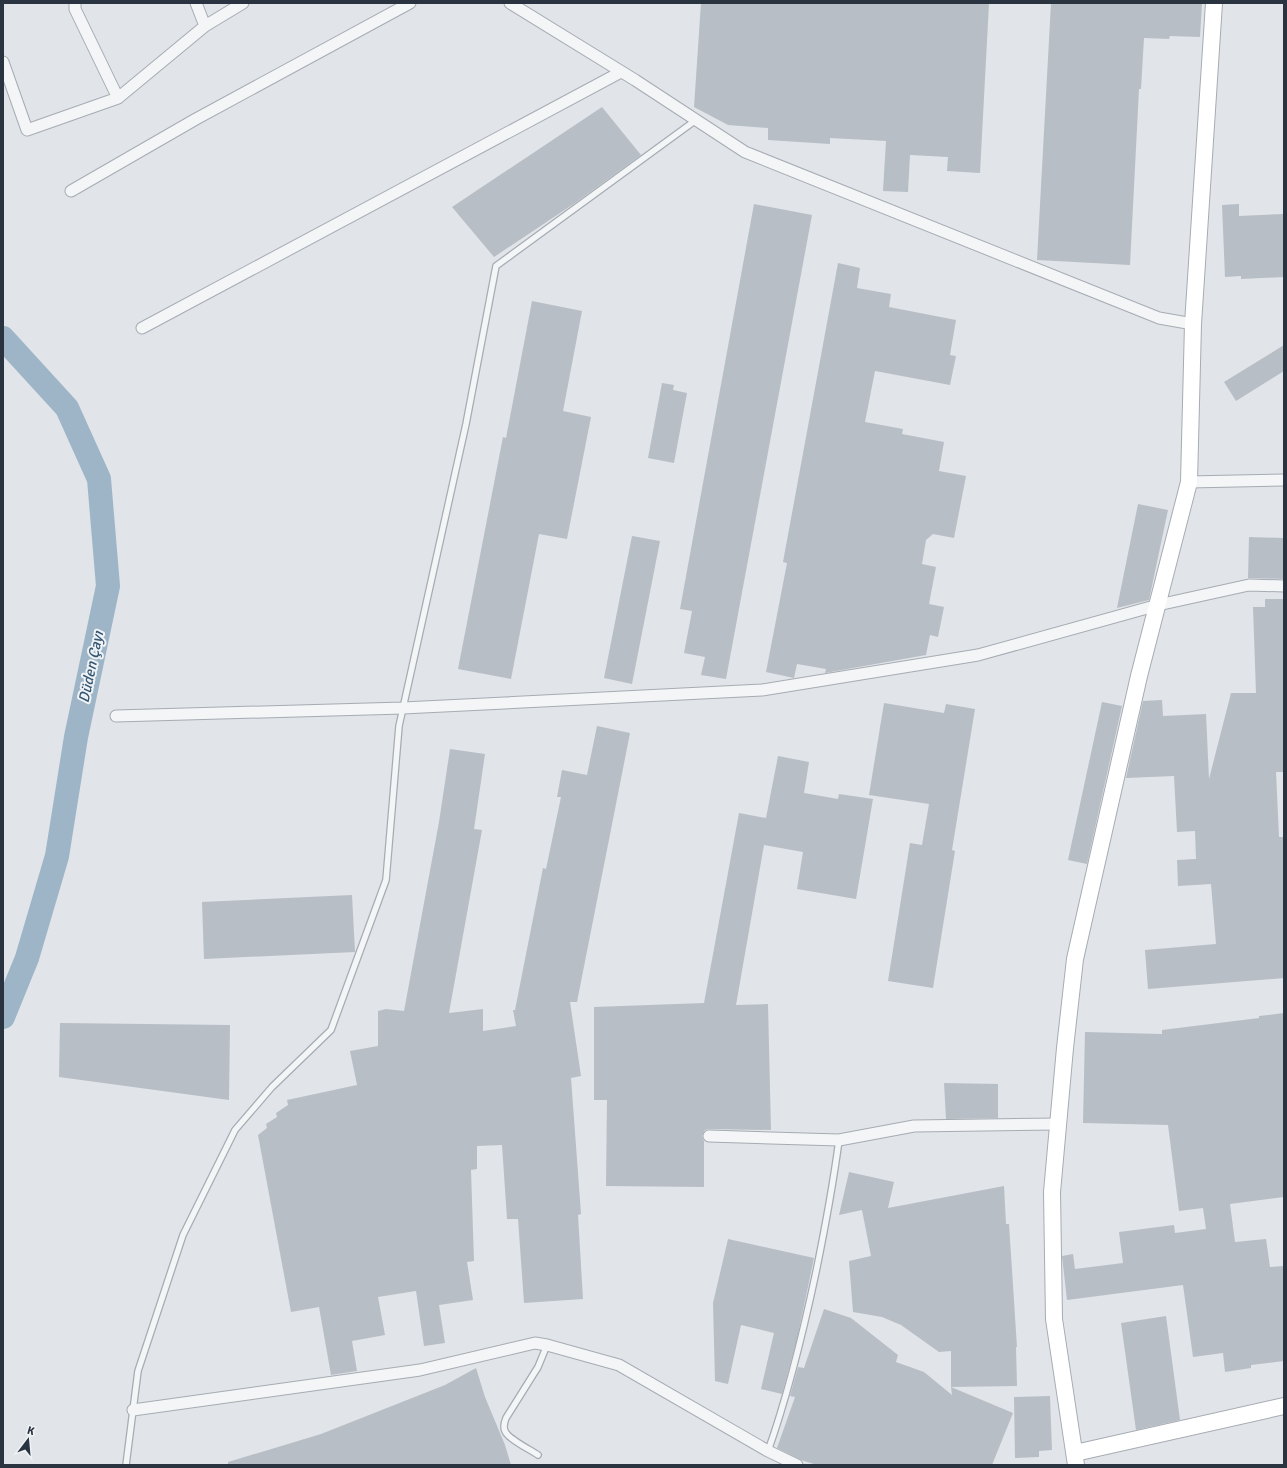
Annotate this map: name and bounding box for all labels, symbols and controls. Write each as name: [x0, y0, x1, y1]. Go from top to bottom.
water label: Düden Çayı: [75, 629, 108, 704]
north arrow: [8, 1420, 48, 1460]
text: K: [26, 1424, 36, 1438]

